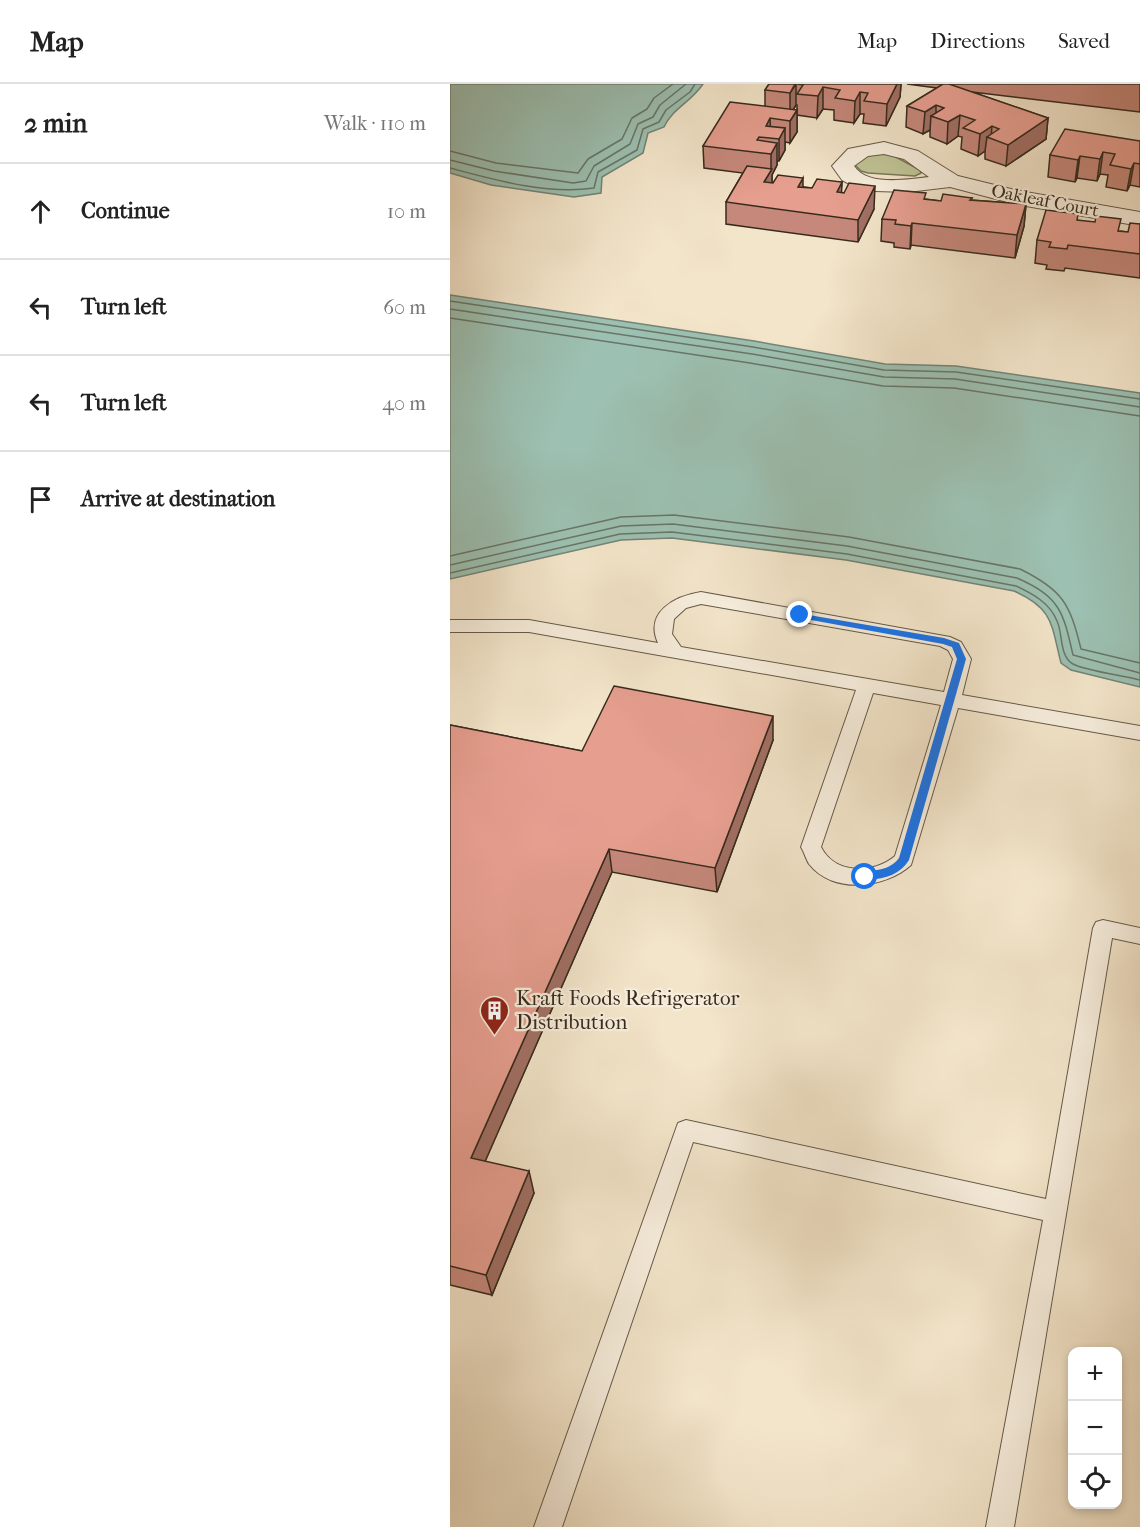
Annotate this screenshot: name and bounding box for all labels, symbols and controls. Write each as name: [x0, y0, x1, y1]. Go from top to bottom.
text: Map: [30, 25, 84, 58]
text: Map: [857, 29, 897, 53]
text: Directions: [930, 29, 1025, 53]
text: Saved: [1058, 29, 1110, 53]
text: 2 min: [24, 108, 87, 139]
text: Walk · 110 m: [324, 112, 426, 135]
street label: Oakleaf Court: [989, 180, 1101, 222]
icon: ahead: [24, 195, 57, 228]
text: Continue: [81, 198, 170, 224]
text: 10 m: [387, 200, 426, 223]
icon: left: [24, 291, 57, 324]
text: Turn left: [81, 294, 167, 320]
text: 60 m: [383, 296, 426, 319]
icon: left: [24, 387, 57, 420]
text: Turn left: [81, 390, 167, 416]
text: 40 m: [382, 392, 426, 415]
icon: arrive: [24, 483, 57, 516]
text: Arrive at destination: [81, 486, 275, 512]
route end: [786, 601, 812, 627]
route start: [851, 863, 877, 889]
place label: Kraft Foods Refrigerator Distribution: [516, 986, 740, 1034]
building icon: Kraft Foods Refrigerator Distribution: [479, 994, 511, 1036]
map controls: [1068, 1347, 1122, 1509]
button: +: [1068, 1347, 1122, 1401]
button: −: [1068, 1401, 1122, 1455]
button: locate: [1068, 1455, 1122, 1509]

